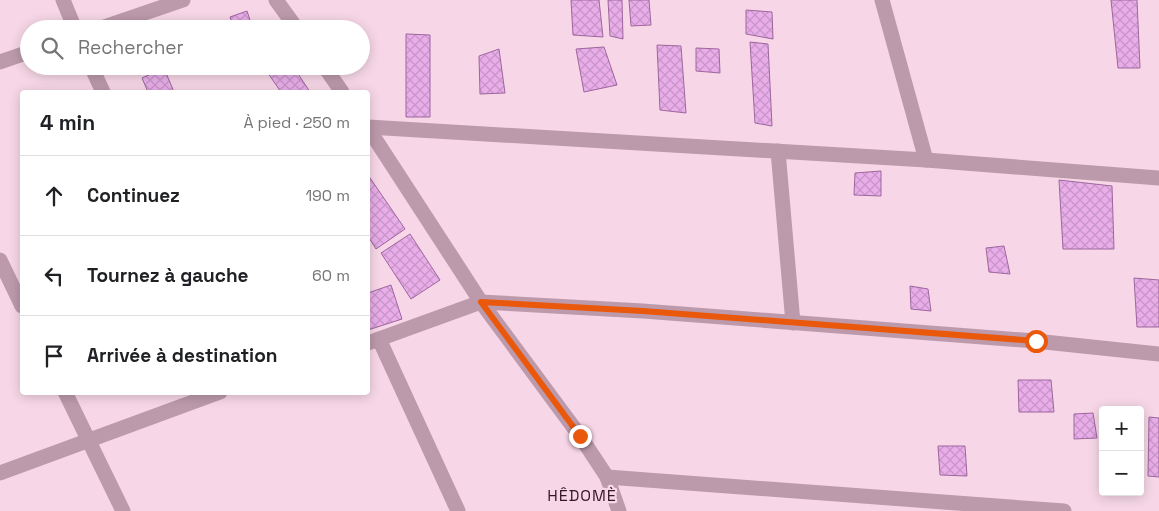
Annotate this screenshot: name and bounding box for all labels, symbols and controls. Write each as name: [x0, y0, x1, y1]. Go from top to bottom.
search box: [20, 20, 370, 75]
icon: search: [38, 34, 66, 62]
text: Rechercher: [78, 35, 184, 60]
text: 4 min: [40, 109, 95, 136]
text: À pied · 250 m: [243, 112, 350, 133]
icon: ahead: [40, 182, 68, 210]
text: Continuez: [87, 183, 180, 208]
text: 190 m: [305, 185, 350, 206]
icon: left: [40, 262, 68, 290]
text: Tournez à gauche: [87, 263, 249, 288]
text: 60 m: [312, 265, 350, 286]
route start: [1025, 330, 1048, 353]
icon: arrive: [40, 342, 68, 370]
text: Arrivée à destination: [87, 343, 277, 368]
map controls: [1099, 406, 1144, 496]
button: +: [1099, 406, 1144, 451]
route end: [569, 425, 592, 448]
button: −: [1099, 451, 1144, 496]
district label: HÊDOMÈ: [547, 485, 617, 506]

